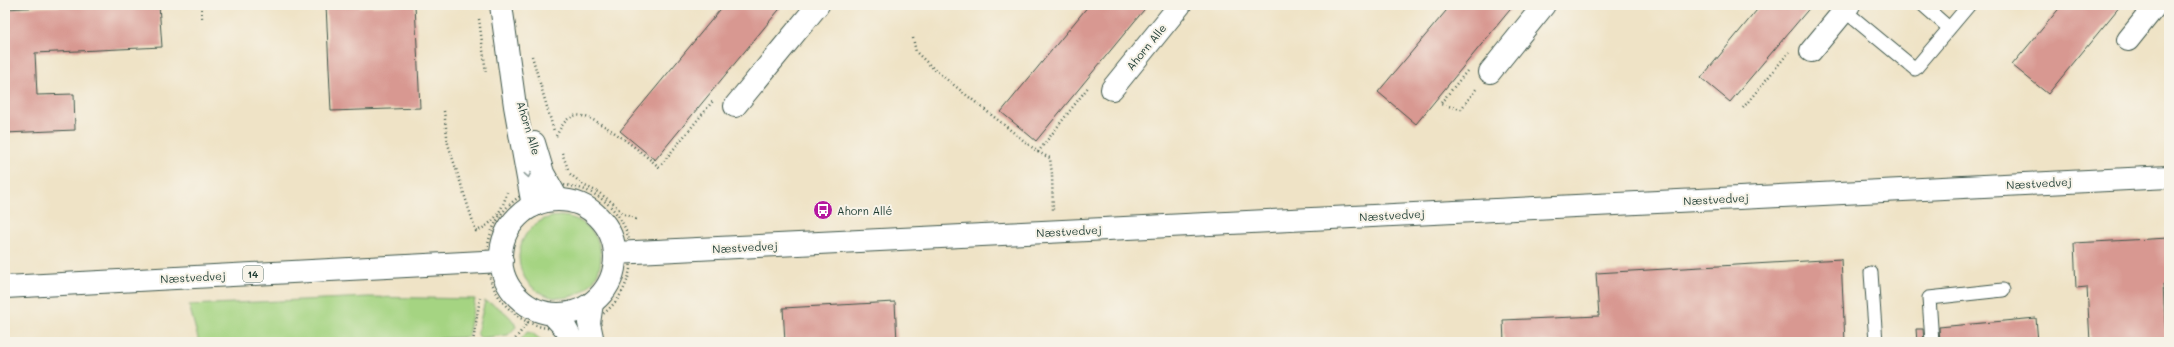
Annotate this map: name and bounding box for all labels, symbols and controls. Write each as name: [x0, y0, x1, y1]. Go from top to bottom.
street label: Ahorn Alle: [1123, 21, 1169, 73]
street label: Ahorn Alle: [514, 99, 544, 157]
one-way arrow: [523, 172, 532, 178]
street label: Næstvedvej: [2006, 174, 2072, 192]
street label: Næstvedvej: [1683, 190, 1749, 208]
bus stop icon: Ahorn Allé: [812, 199, 834, 221]
place label: Ahorn Allé: [837, 203, 893, 218]
street label: Næstvedvej: [1359, 206, 1425, 224]
street label: Næstvedvej: [1036, 222, 1102, 240]
street label: Næstvedvej: [712, 238, 778, 256]
road number: 14: [243, 266, 263, 282]
street label: Næstvedvej: [160, 268, 226, 286]

